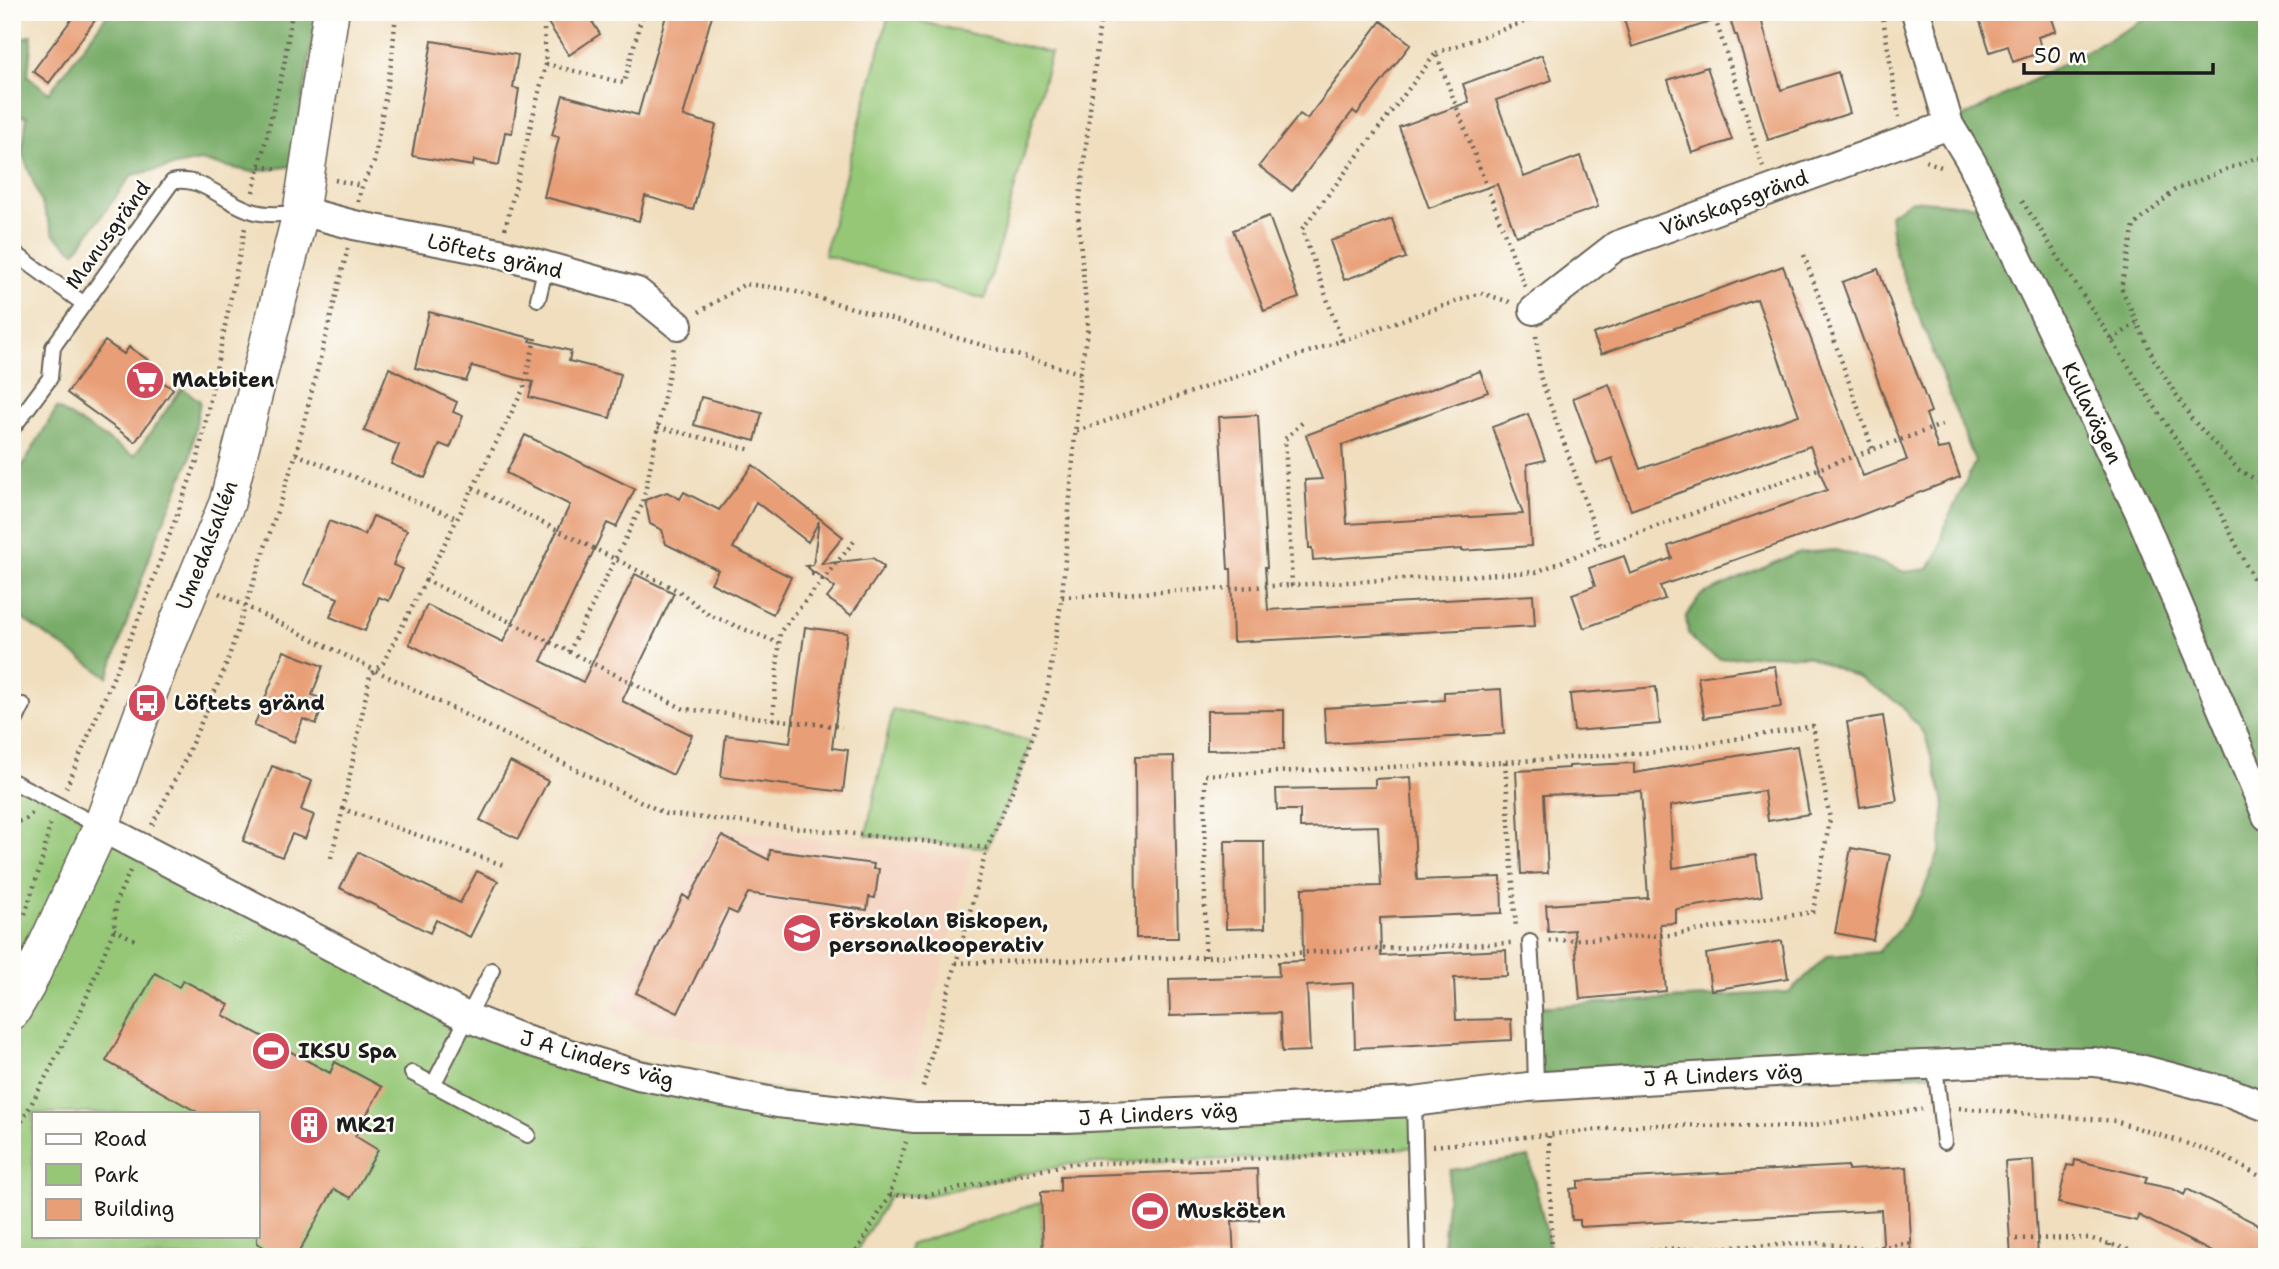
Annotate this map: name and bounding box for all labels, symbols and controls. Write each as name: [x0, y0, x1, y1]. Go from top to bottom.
scale bar: [2024, 32, 2212, 76]
text: 50 m: [2034, 42, 2087, 70]
street label: Vänskapsgränd: [1656, 163, 1812, 243]
street label: Manusgränd: [59, 175, 157, 295]
street label: Löftets gränd: [424, 227, 566, 285]
street label: Kullavägen: [2055, 357, 2129, 469]
supermarket icon: Matbiten: [124, 359, 166, 401]
place label: Matbiten: [172, 366, 275, 394]
street label: Umedalsallén: [170, 476, 245, 614]
bus stop icon: Löftets gränd: [126, 682, 168, 724]
place label: Löftets gränd: [174, 689, 325, 717]
place label: Förskolan Biskopen, personalkooperativ: [829, 907, 1048, 959]
school or university icon: Förskolan Biskopen, personalkooperativ: [781, 912, 823, 954]
street label: J A Linders väg: [517, 1024, 677, 1094]
sports icon: IKSU Spa: [250, 1030, 292, 1072]
place label: IKSU Spa: [298, 1037, 397, 1065]
street label: J A Linders väg: [1643, 1057, 1803, 1093]
street label: J A Linders väg: [1078, 1096, 1238, 1132]
building icon: MK21: [288, 1104, 330, 1146]
place label: MK21: [336, 1111, 395, 1139]
legend: [32, 1112, 259, 1238]
text: Road: [94, 1125, 147, 1153]
text: Park: [94, 1161, 139, 1189]
sports icon: Musköten: [1129, 1190, 1171, 1232]
text: Building: [94, 1195, 174, 1223]
place label: Musköten: [1177, 1197, 1286, 1225]

